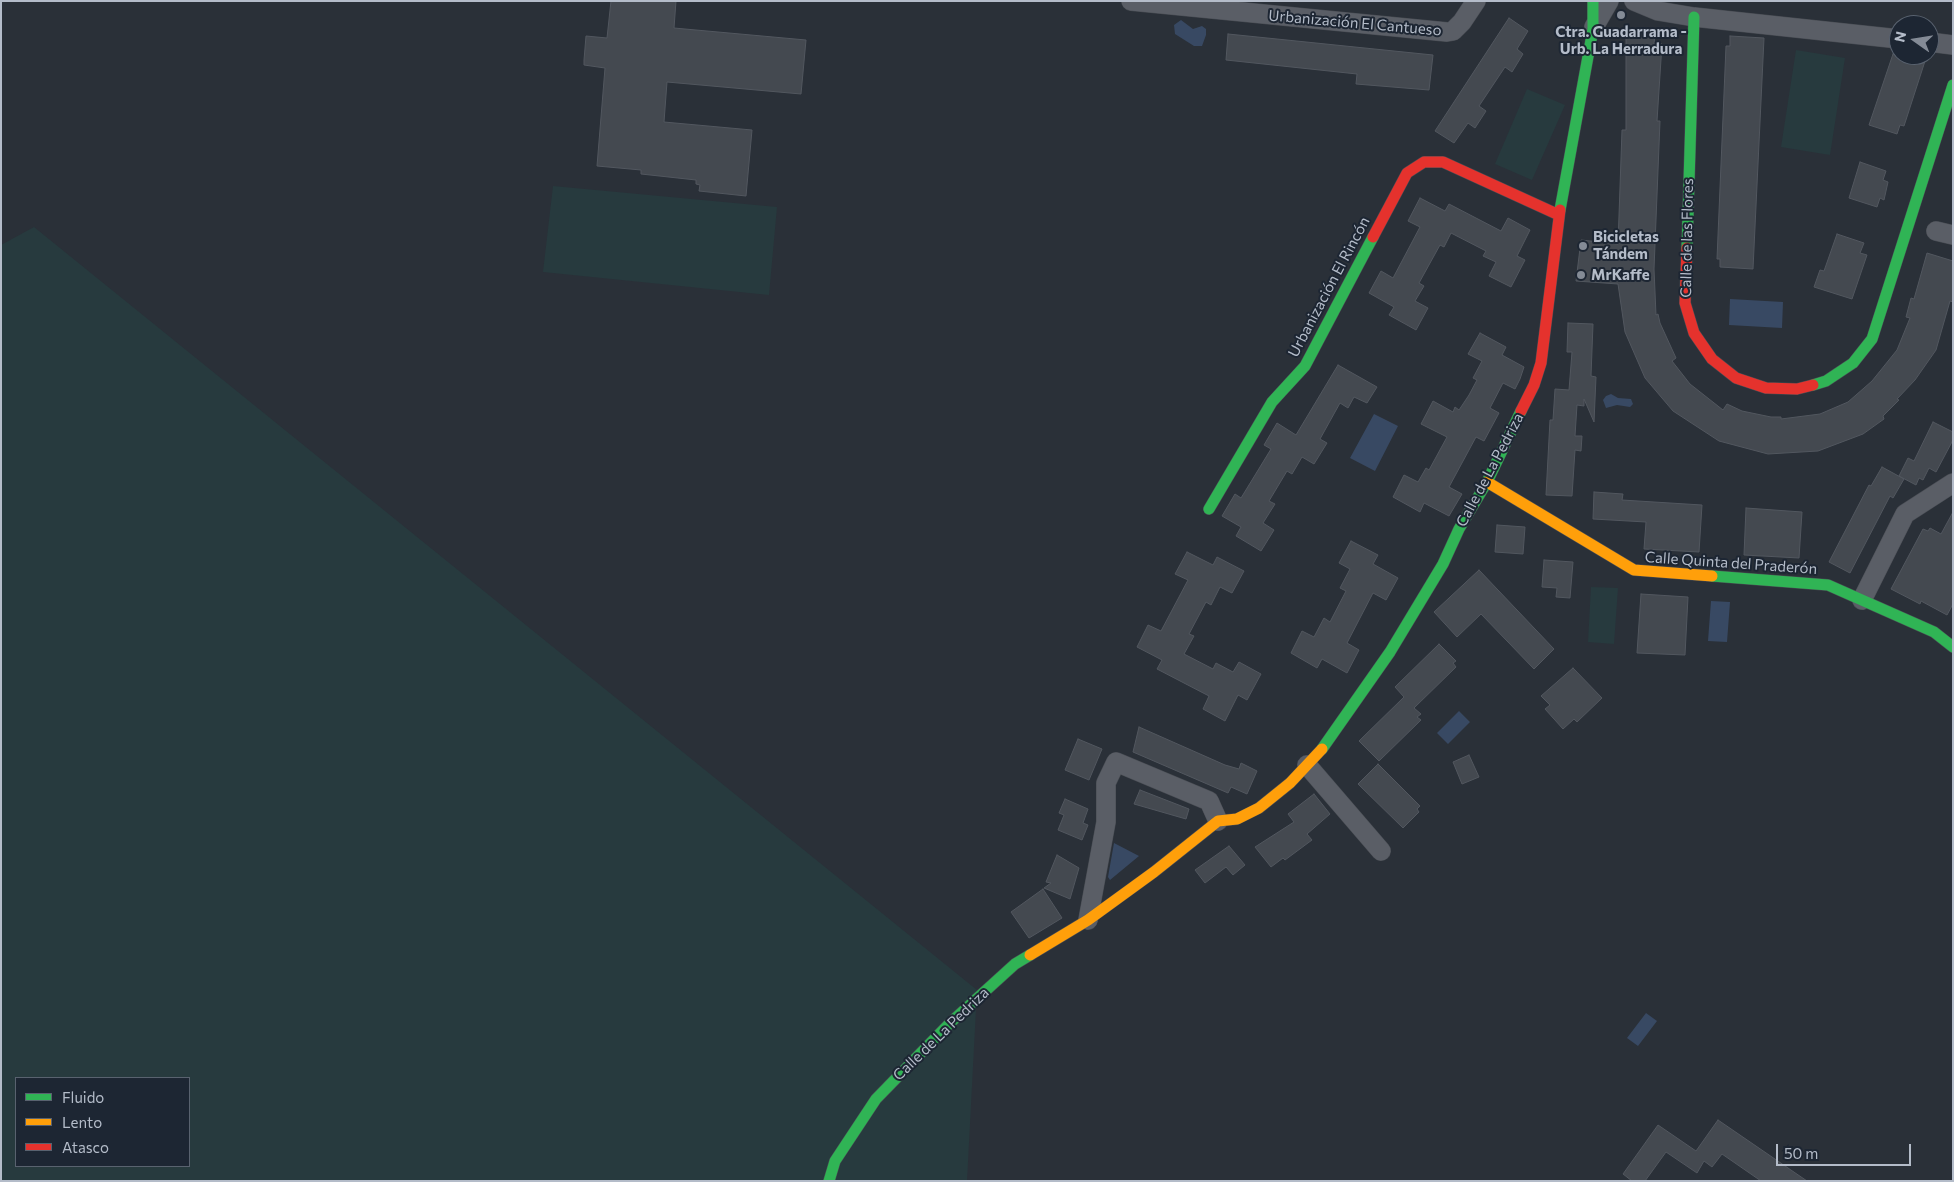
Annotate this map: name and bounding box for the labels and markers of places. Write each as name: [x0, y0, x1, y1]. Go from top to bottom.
marker: Ctra. Guadarrama - Urb. La Herradura: [1615, 9, 1627, 21]
place label: Ctra. Guadarrama - Urb. La Herradura: [1555, 23, 1687, 58]
place label: Bicicletas Tándem: [1593, 228, 1659, 263]
marker: Bicicletas Tándem: [1577, 240, 1589, 252]
place label: MrKaffe: [1591, 266, 1650, 284]
marker: MrKaffe: [1575, 269, 1587, 281]

